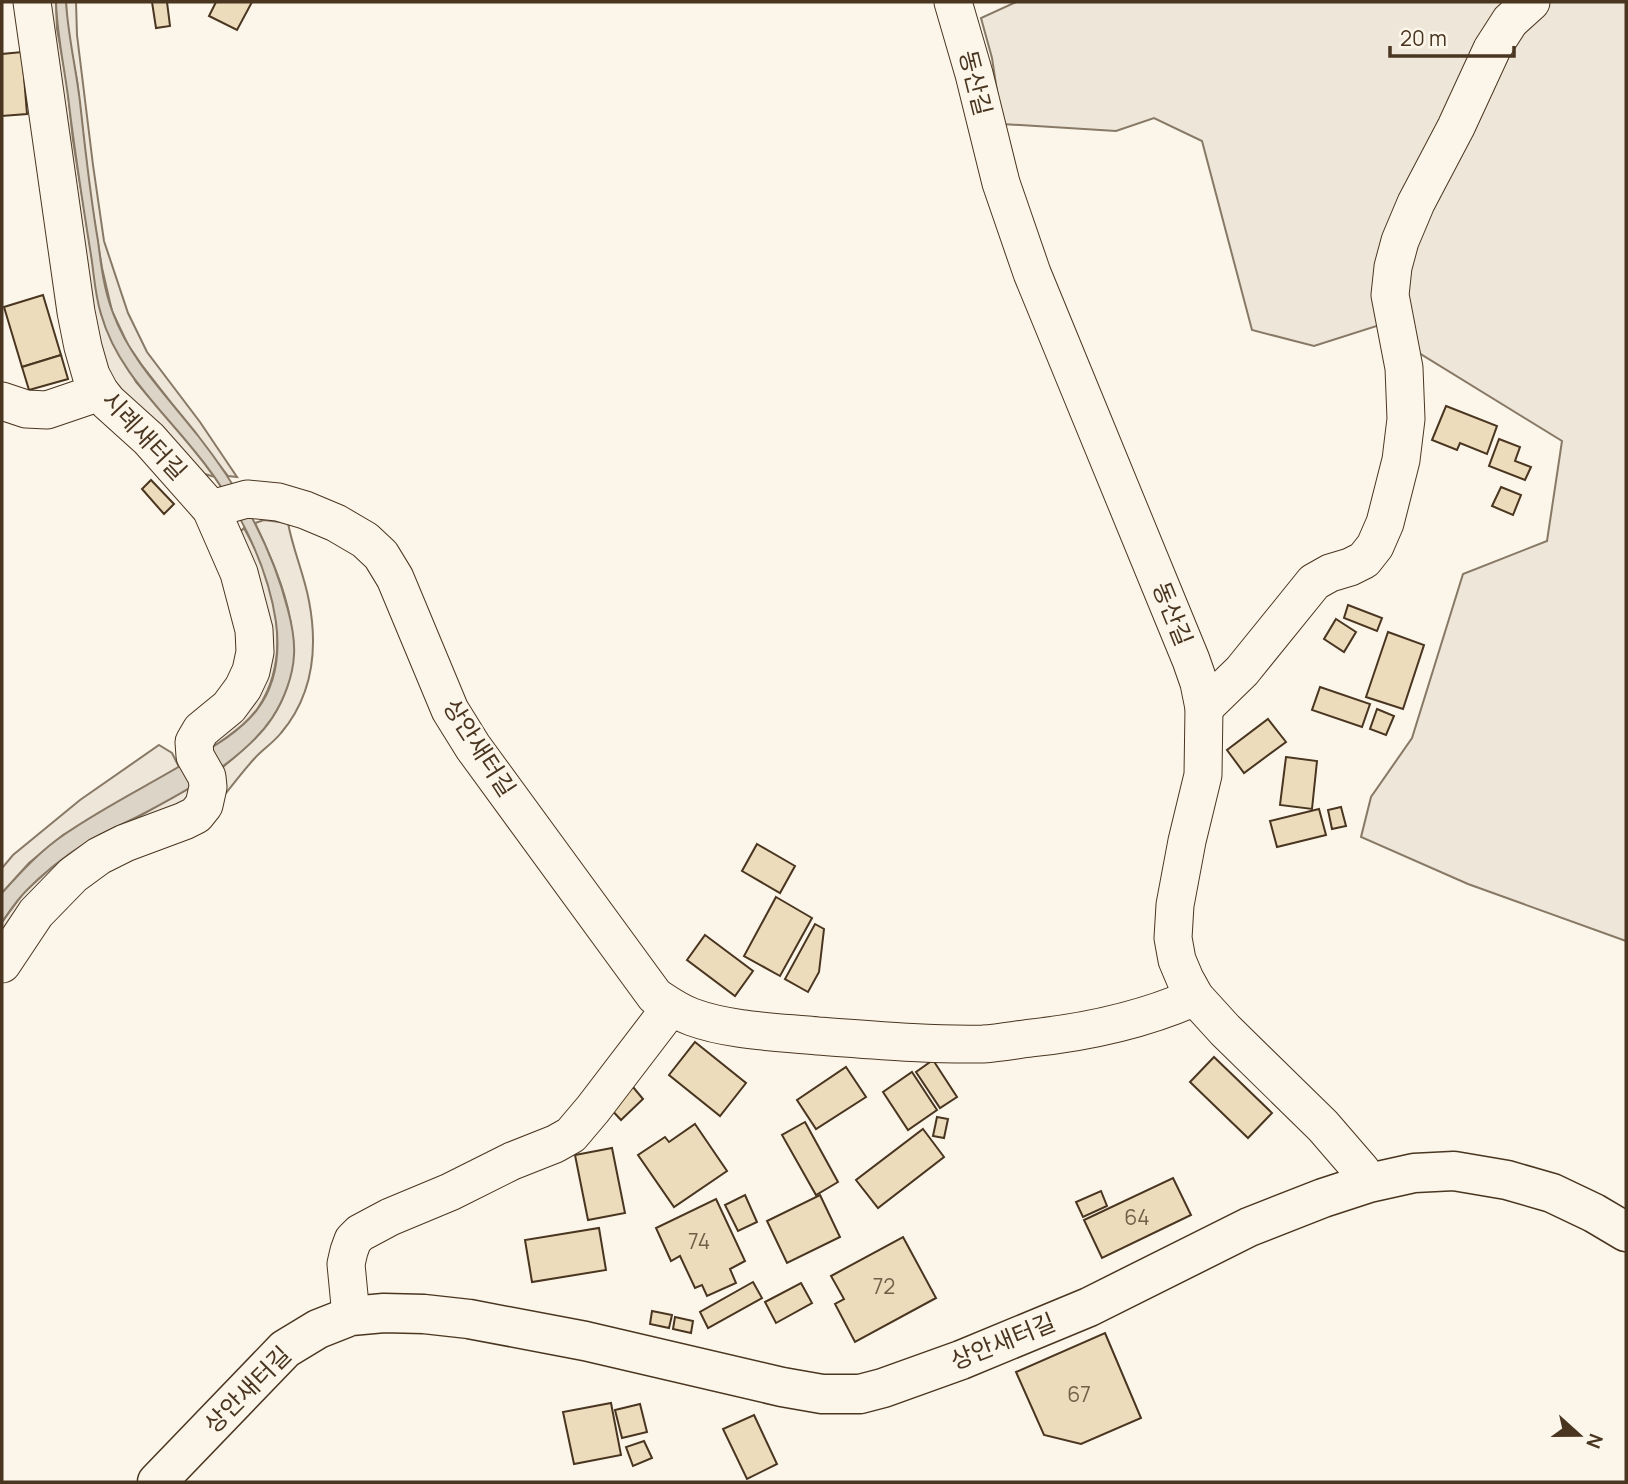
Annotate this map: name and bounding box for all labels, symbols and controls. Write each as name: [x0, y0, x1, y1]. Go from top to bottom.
scale bar: [1390, 14, 1514, 58]
text: 20 m: [1400, 24, 1447, 52]
street label: 동산길: [952, 47, 1000, 119]
street label: 시례새터길: [95, 383, 195, 487]
street label: 동산길: [1146, 577, 1201, 650]
street label: 상안새터길: [436, 692, 524, 802]
house number: 64: [1124, 1203, 1150, 1231]
house number: 74: [688, 1227, 710, 1255]
house number: 72: [873, 1272, 895, 1300]
street label: 상안새터길: [945, 1305, 1060, 1377]
street label: 상안새터길: [196, 1338, 298, 1440]
house number: 67: [1067, 1380, 1091, 1408]
north arrow: [1544, 1400, 1614, 1470]
text: N: [1580, 1430, 1609, 1452]

